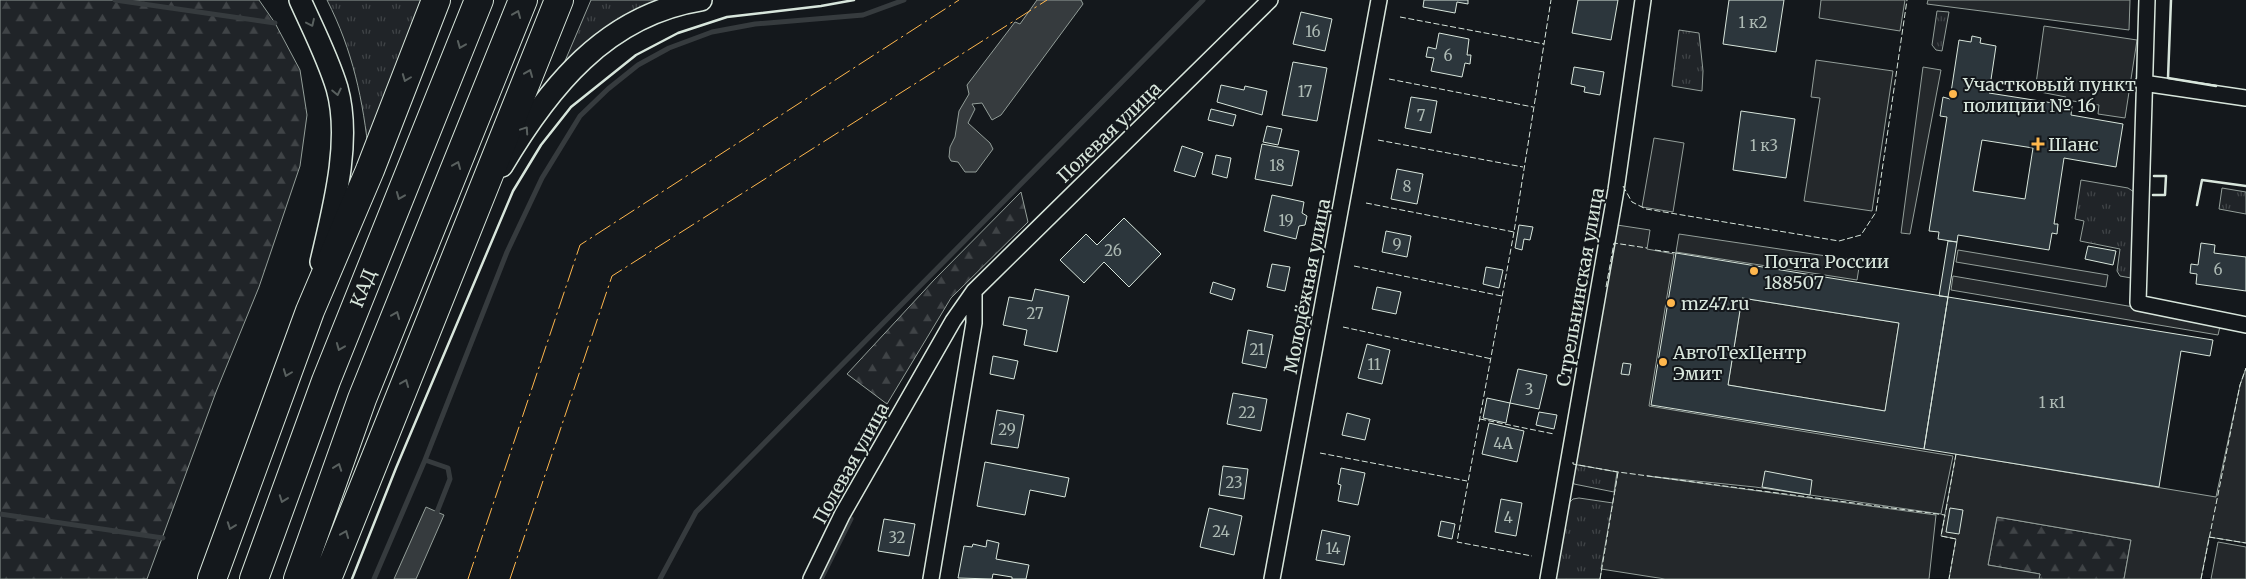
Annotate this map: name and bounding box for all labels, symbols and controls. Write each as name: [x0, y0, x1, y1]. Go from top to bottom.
one-way arrow: [511, 10, 521, 19]
house number: 1 к2: [1739, 13, 1767, 32]
one-way arrow: [304, 18, 315, 27]
house number: 16: [1305, 22, 1321, 41]
one-way arrow: [457, 40, 467, 49]
house number: 6: [1443, 46, 1453, 65]
one-way arrow: [523, 69, 533, 78]
one-way arrow: [401, 73, 412, 82]
place label: Участковый пункт полиции № 16: [1962, 73, 2136, 117]
street label: Полевая улица: [1052, 77, 1166, 187]
house number: 17: [1298, 82, 1313, 101]
one-way arrow: [331, 87, 341, 96]
marker: Участковый пункт полиции № 16: [1947, 88, 1959, 100]
house number: 7: [1417, 106, 1426, 125]
one-way arrow: [519, 126, 528, 136]
place label: Шанс: [2048, 133, 2099, 156]
house number: 1 к3: [1750, 136, 1778, 155]
marker: Шанс: [2032, 138, 2044, 150]
house number: 18: [1269, 156, 1285, 175]
one-way arrow: [450, 161, 461, 170]
house number: 8: [1403, 177, 1412, 196]
street label: Стрельнинская улица: [1551, 186, 1609, 388]
one-way arrow: [396, 191, 407, 200]
street label: Молодёжная улица: [1279, 196, 1335, 375]
house number: 19: [1278, 211, 1294, 230]
house number: 9: [1392, 235, 1402, 254]
house number: 26: [1104, 241, 1122, 260]
place label: Почта России 188507: [1764, 250, 1889, 294]
house number: 6: [2213, 260, 2223, 279]
street label: КАД: [345, 265, 381, 311]
marker: Почта России 188507: [1748, 265, 1760, 277]
place label: mz47.ru: [1681, 292, 1750, 315]
marker: mz47.ru: [1665, 297, 1677, 309]
house number: 27: [1027, 304, 1044, 323]
one-way arrow: [390, 312, 400, 320]
house number: 21: [1249, 340, 1265, 359]
place label: АвтоТехЦентр Эмит: [1672, 341, 1806, 385]
one-way arrow: [336, 342, 346, 351]
house number: 11: [1367, 355, 1381, 374]
marker: АвтоТехЦентр Эмит: [1657, 356, 1669, 368]
one-way arrow: [282, 368, 293, 377]
one-way arrow: [399, 379, 409, 388]
house number: 3: [1525, 380, 1533, 399]
house number: 1 к1: [2039, 393, 2065, 412]
street label: Полевая улица: [808, 398, 894, 528]
house number: 22: [1238, 403, 1256, 422]
house number: 29: [998, 420, 1016, 439]
house number: 4А: [1493, 434, 1513, 453]
one-way arrow: [332, 463, 342, 472]
house number: 23: [1226, 473, 1242, 492]
one-way arrow: [279, 494, 289, 503]
house number: 4: [1503, 508, 1513, 527]
one-way arrow: [227, 521, 237, 530]
house number: 24: [1212, 522, 1230, 541]
house number: 32: [888, 528, 906, 547]
one-way arrow: [339, 530, 349, 539]
house number: 14: [1325, 539, 1341, 558]

